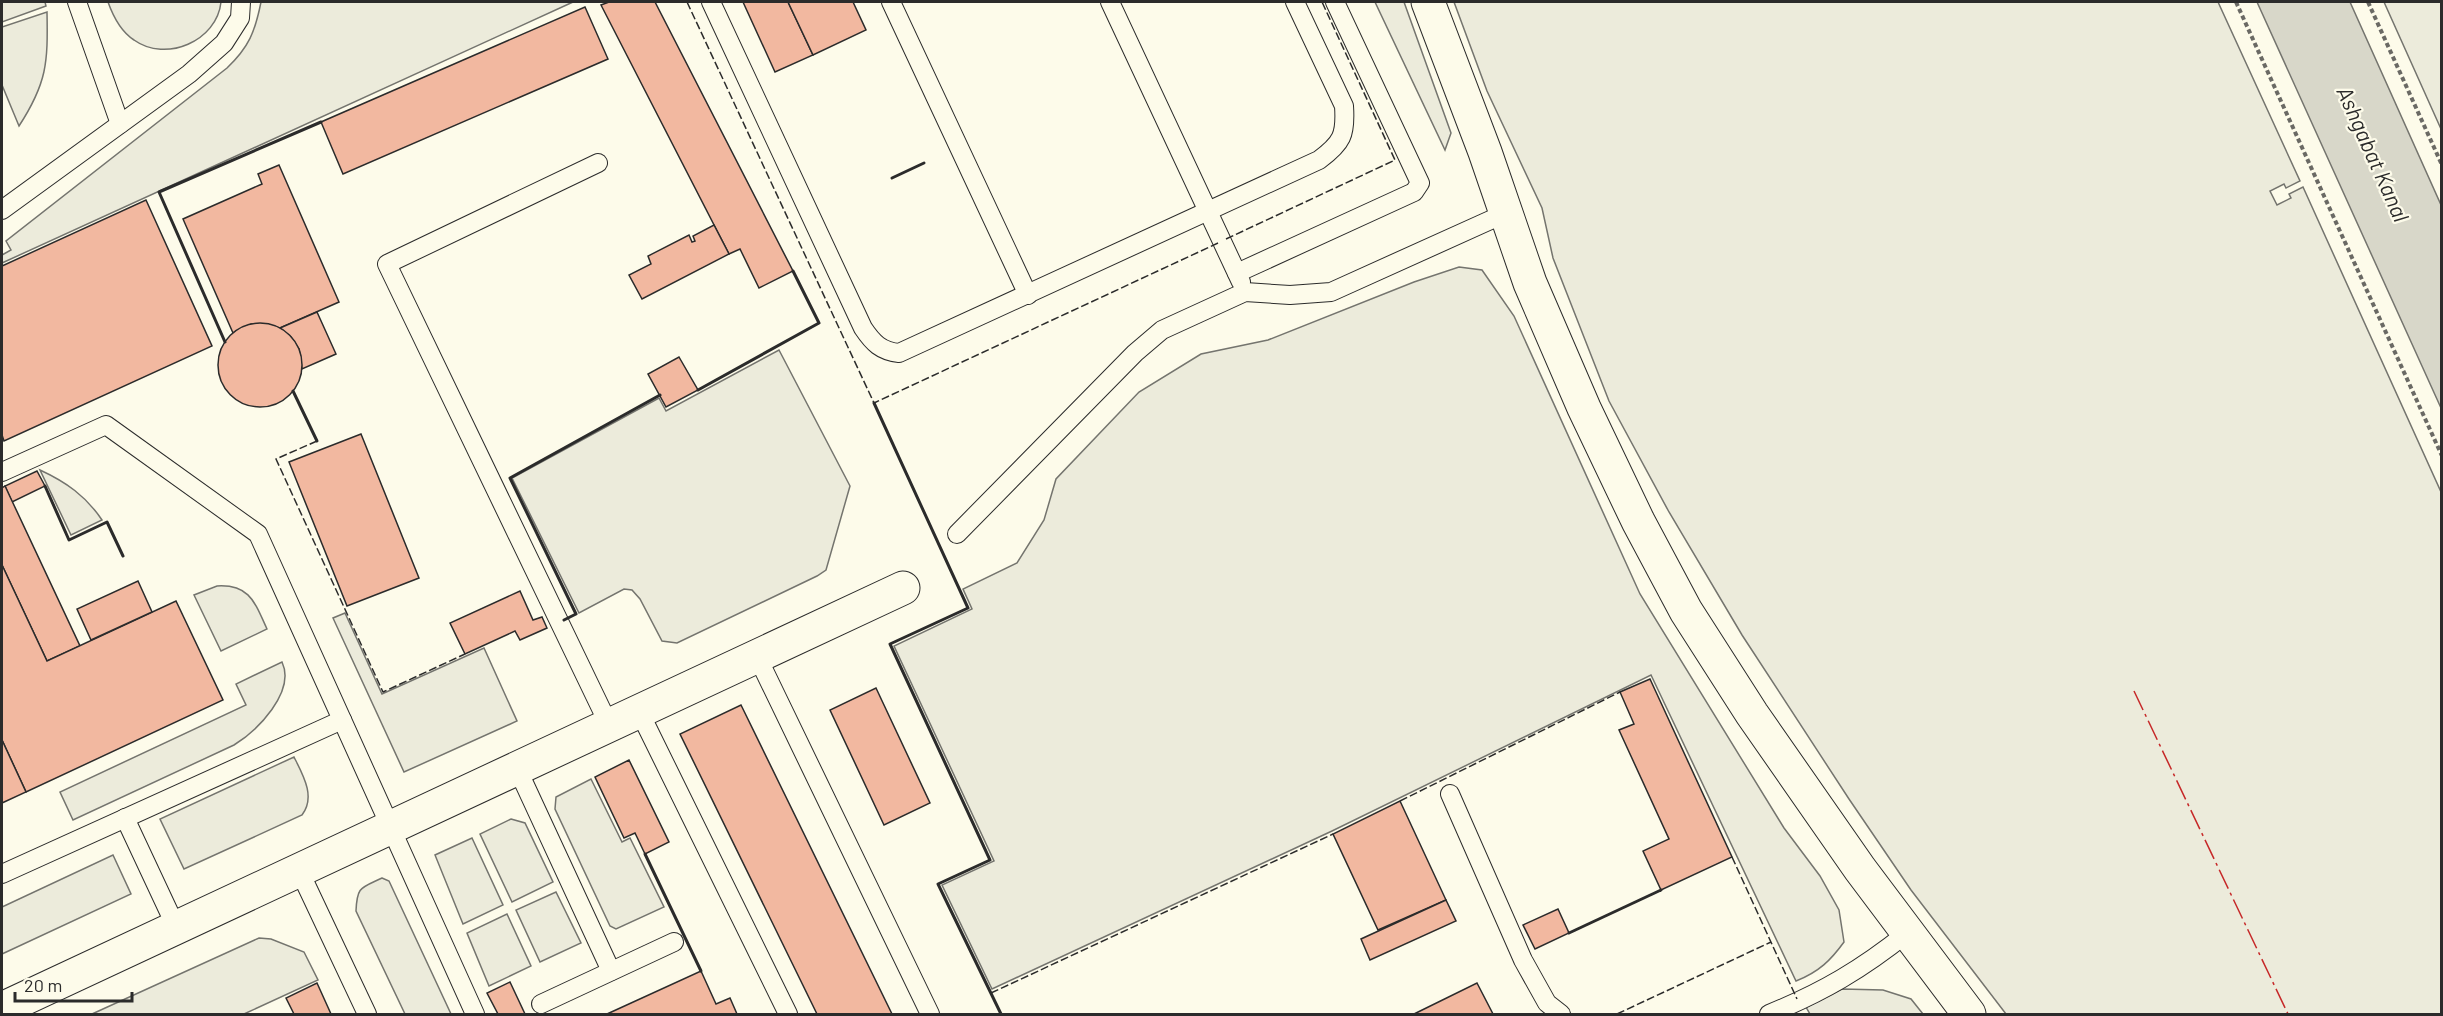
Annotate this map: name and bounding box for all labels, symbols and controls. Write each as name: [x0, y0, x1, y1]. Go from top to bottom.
water label: Ashgabat Kanal: [2332, 82, 2415, 225]
scale bar: [15, 965, 132, 1003]
text: 20 m: [24, 974, 62, 996]

